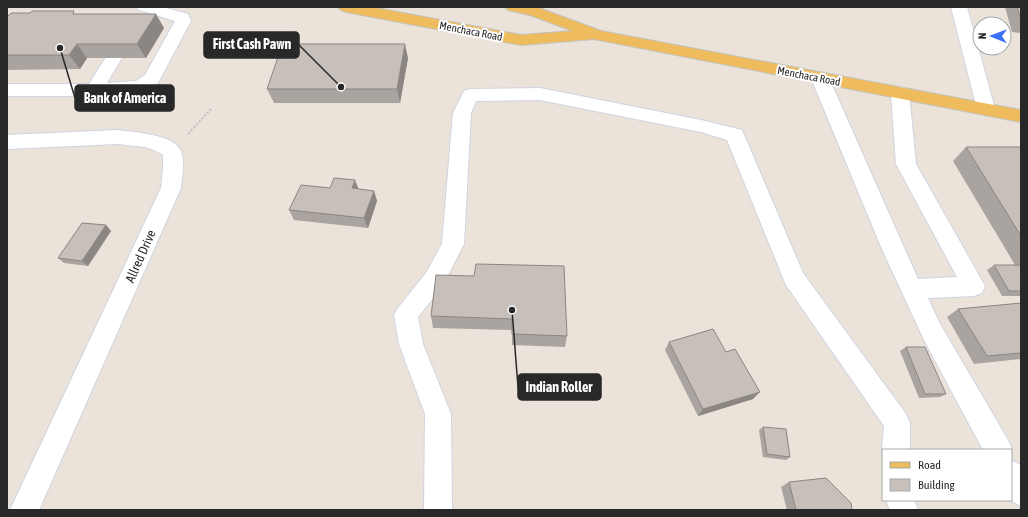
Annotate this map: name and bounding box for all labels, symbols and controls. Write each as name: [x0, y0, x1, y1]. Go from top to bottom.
north arrow: [972, 16, 1012, 56]
street label: Menchaca Road: [438, 19, 504, 43]
callout: First Cash Pawn: [204, 32, 299, 58]
text: N: [976, 32, 988, 39]
text: First Cash Pawn: [213, 36, 291, 52]
street label: Menchaca Road: [776, 64, 842, 88]
callout: Bank of America: [75, 85, 174, 111]
text: Bank of America: [84, 90, 167, 106]
street label: Allred Drive: [122, 227, 159, 285]
callout: Indian Roller: [518, 374, 601, 400]
text: Indian Roller: [526, 379, 593, 395]
legend: [882, 449, 1012, 501]
text: Road: [918, 458, 941, 472]
text: Building: [918, 478, 956, 492]

